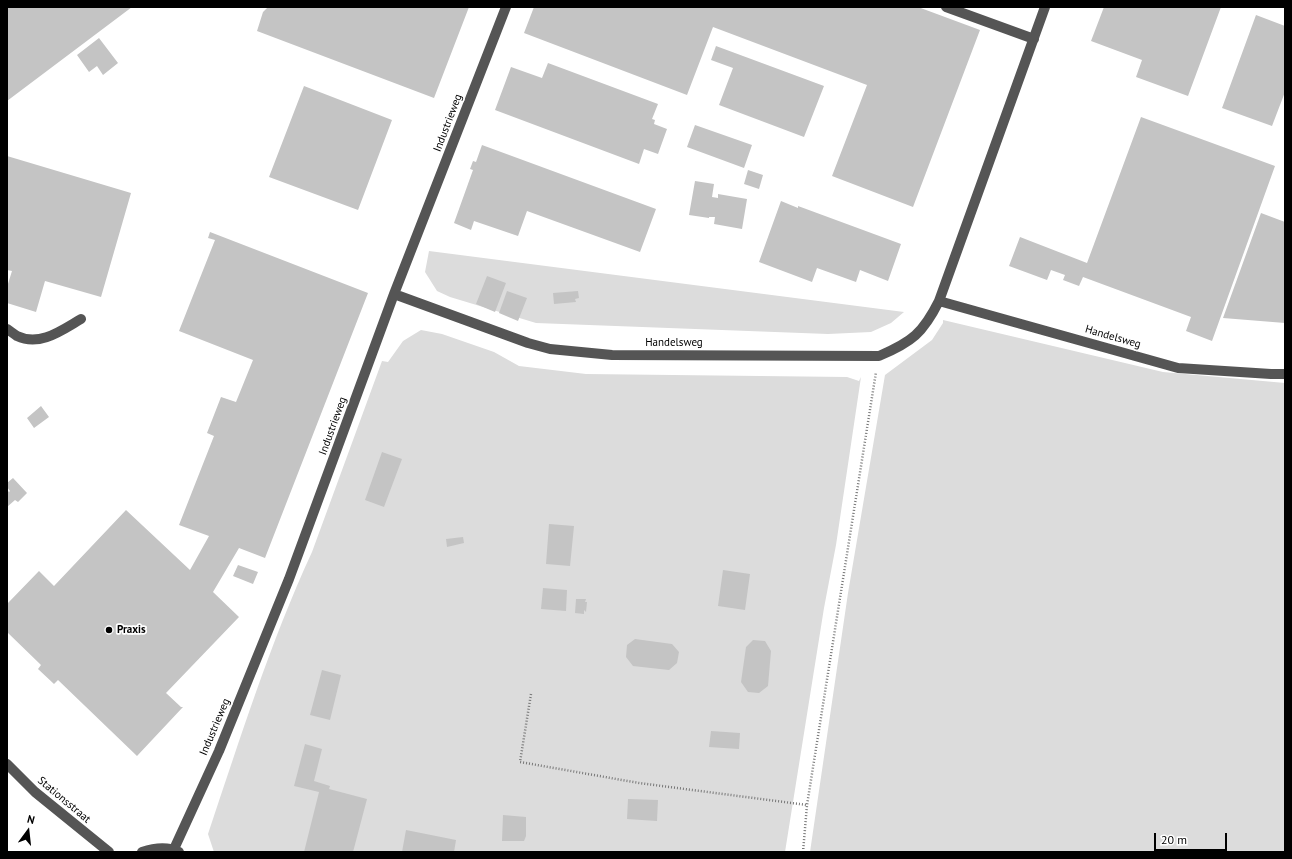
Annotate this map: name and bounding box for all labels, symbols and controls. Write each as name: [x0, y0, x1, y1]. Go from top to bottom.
street label: Industrieweg: [431, 92, 465, 154]
street label: Handelsweg: [1084, 323, 1142, 351]
street label: Handelsweg: [645, 336, 703, 350]
street label: Industrieweg: [316, 395, 350, 457]
place label: Praxis: [117, 623, 146, 637]
marker: Praxis: [104, 625, 114, 635]
street label: Industrieweg: [197, 696, 233, 758]
street label: Stationsstraat: [35, 774, 93, 826]
north arrow: [8, 811, 48, 851]
text: N: [26, 812, 36, 827]
scale bar: [1156, 825, 1229, 851]
text: 20 m: [1161, 832, 1187, 847]

